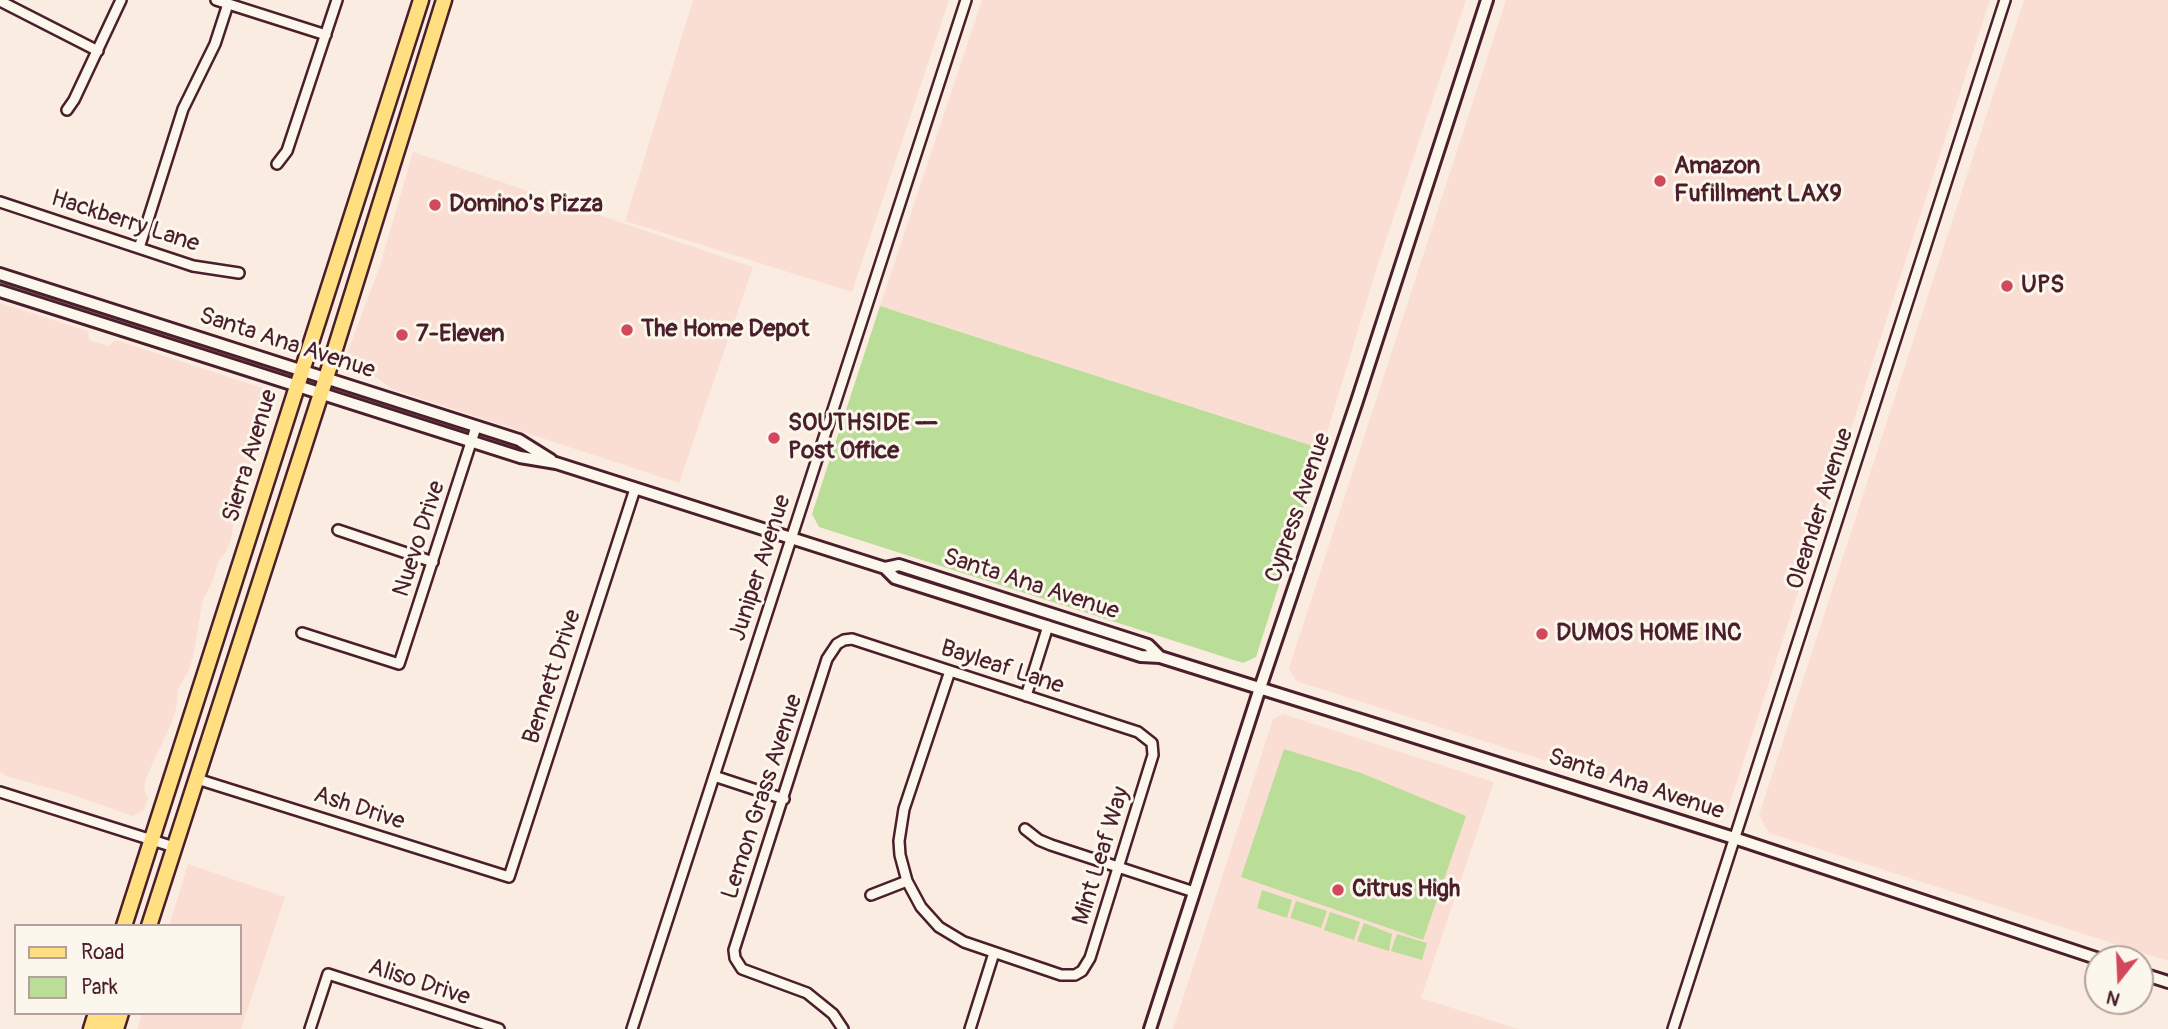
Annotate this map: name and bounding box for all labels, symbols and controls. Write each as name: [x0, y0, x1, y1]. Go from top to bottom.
place label: Amazon Fufillment LAX9: [1674, 153, 1842, 209]
marker: Amazon Fufillment LAX9: [1652, 173, 1668, 189]
street label: Hackberry Lane: [47, 184, 203, 260]
place label: Domino's Pizza: [449, 191, 603, 219]
marker: Domino's Pizza: [427, 197, 443, 213]
place label: UPS: [2021, 272, 2064, 300]
marker: UPS: [1999, 278, 2015, 294]
street label: Santa Ana Avenue: [195, 302, 379, 386]
place label: The Home Depot: [641, 316, 809, 344]
place label: 7-Eleven: [416, 321, 505, 349]
marker: The Home Depot: [619, 322, 635, 338]
marker: 7-Eleven: [394, 327, 410, 343]
street label: Sierra Avenue: [217, 386, 285, 526]
place label: SOUTHSIDE — Post Office: [788, 410, 937, 466]
street label: Oleander Avenue: [1781, 425, 1861, 593]
street label: Cypress Avenue: [1260, 429, 1338, 587]
marker: SOUTHSIDE — Post Office: [766, 430, 782, 446]
street label: Nuevo Drive: [388, 477, 452, 601]
street label: Juniper Avenue: [724, 491, 798, 645]
street label: Santa Ana Avenue: [939, 543, 1123, 627]
street label: Bennett Drive: [518, 606, 588, 748]
place label: DUMOS HOME INC: [1556, 620, 1742, 648]
marker: DUMOS HOME INC: [1534, 626, 1550, 642]
street label: Bayleaf Lane: [937, 635, 1067, 701]
street label: Lemon Grass Avenue: [716, 691, 810, 903]
street label: Santa Ana Avenue: [1544, 743, 1728, 827]
street label: Ash Drive: [310, 781, 408, 837]
street label: Mint Leaf Way: [1067, 783, 1137, 929]
place label: Citrus High: [1352, 876, 1460, 904]
marker: Citrus High: [1330, 882, 1346, 898]
legend: [14, 924, 242, 1015]
text: Road: [81, 939, 125, 966]
north arrow: [2084, 945, 2154, 1015]
street label: Aliso Drive: [364, 953, 474, 1013]
text: Park: [81, 974, 118, 1001]
text: N: [2103, 985, 2123, 1011]

